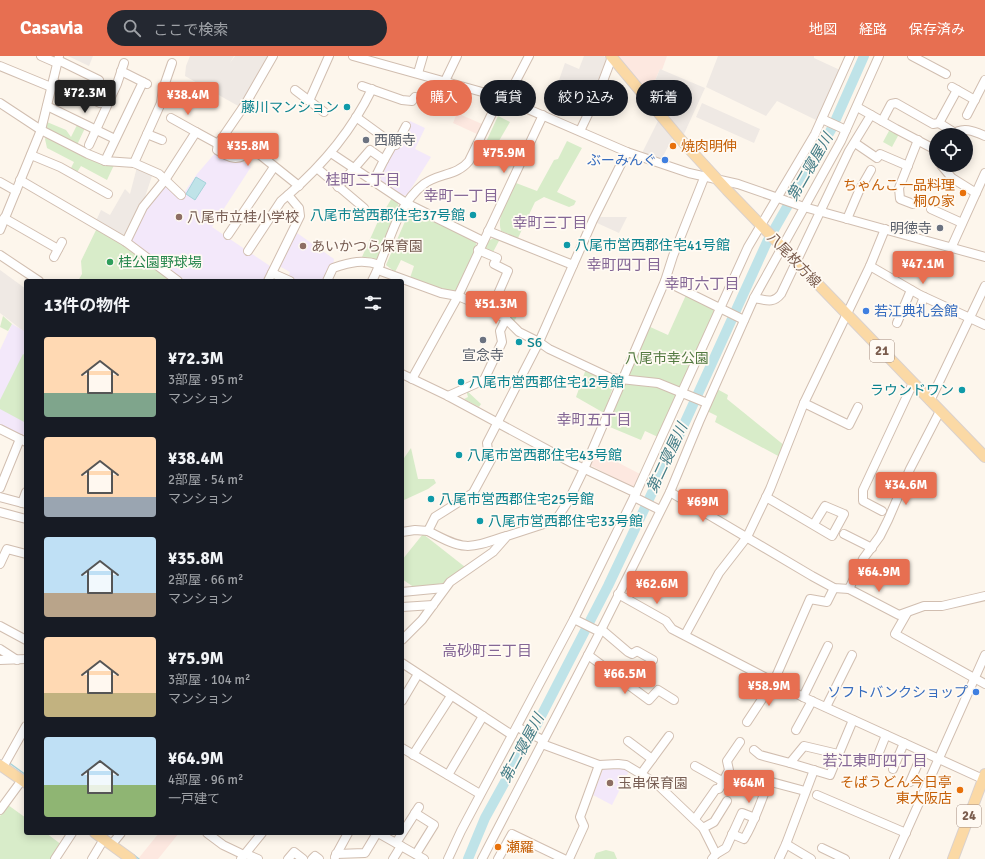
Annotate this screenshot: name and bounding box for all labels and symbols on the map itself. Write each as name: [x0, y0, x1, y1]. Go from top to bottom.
pin: ¥72.3M: [52, 80, 118, 114]
pin: ¥38.4M: [155, 82, 221, 116]
place label: 藤川マンション: [241, 99, 339, 116]
marker: 藤川マンション: [342, 102, 352, 112]
water label: 第二寝屋川: [783, 128, 838, 204]
place label: 西願寺: [374, 132, 416, 149]
pin: ¥35.8M: [215, 133, 281, 167]
marker: 西願寺: [361, 135, 371, 145]
place label: 焼肉明伸: [681, 138, 737, 155]
pin: ¥75.9M: [471, 140, 537, 174]
marker: 焼肉明伸: [668, 141, 678, 151]
place label: ぶーみんぐ: [587, 152, 657, 169]
marker: ぶーみんぐ: [660, 155, 670, 165]
district label: 桂町二丁目: [325, 171, 401, 189]
place label: ちゃんこ一品料理 桐の家: [843, 177, 955, 210]
district label: 幸町一丁目: [423, 187, 499, 205]
marker: ちゃんこ一品料理 桐の家: [958, 188, 968, 198]
place label: 八尾市営西郡住宅37号館: [310, 207, 465, 224]
place label: 八尾市立桂小学校: [187, 209, 299, 226]
marker: 八尾市営西郡住宅37号館: [468, 210, 478, 220]
marker: 八尾市立桂小学校: [174, 212, 184, 222]
district label: 幸町三丁目: [512, 214, 588, 232]
place label: 明徳寺: [890, 220, 932, 237]
marker: 明徳寺: [935, 223, 945, 233]
street label: 八尾枚方線: [764, 229, 824, 291]
place label: 八尾市営西郡住宅41号館: [575, 237, 730, 254]
place label: あいかつら保育園: [311, 238, 423, 255]
marker: 八尾市営西郡住宅41号館: [562, 240, 572, 250]
marker: あいかつら保育園: [298, 241, 308, 251]
pin: ¥47.1M: [890, 251, 956, 285]
place label: 桂公園野球場: [118, 254, 202, 271]
district label: 幸町四丁目: [586, 256, 662, 274]
marker: 桂公園野球場: [105, 257, 115, 267]
district label: 幸町六丁目: [664, 275, 740, 293]
pin: ¥51.3M: [463, 291, 529, 325]
place label: 若江典礼会館: [874, 303, 958, 320]
marker: 若江典礼会館: [861, 306, 871, 316]
place label: S6: [527, 334, 542, 351]
marker: 宣念寺: [478, 335, 488, 345]
marker: S6: [514, 337, 524, 347]
road number: 21: [870, 340, 894, 362]
place label: 宣念寺: [462, 347, 504, 364]
park label: 八尾市幸公園: [625, 350, 709, 367]
place label: 八尾市営西郡住宅12号館: [469, 374, 624, 391]
marker: 八尾市営西郡住宅12号館: [456, 377, 466, 387]
place label: ラウンドワン: [870, 382, 954, 399]
marker: ラウンドワン: [957, 385, 967, 395]
district label: 幸町五丁目: [556, 411, 632, 429]
water label: 第二寝屋川: [643, 418, 692, 496]
place label: 八尾市営西郡住宅43号館: [467, 447, 622, 464]
marker: 八尾市営西郡住宅43号館: [454, 450, 464, 460]
pin: ¥34.6M: [873, 472, 939, 506]
pin: ¥69M: [679, 489, 727, 523]
place label: 八尾市営西郡住宅25号館: [439, 491, 594, 508]
marker: 八尾市営西郡住宅25号館: [426, 494, 436, 504]
place label: 八尾市営西郡住宅33号館: [488, 513, 643, 530]
marker: 八尾市営西郡住宅33号館: [475, 516, 485, 526]
pin: ¥64.9M: [846, 559, 912, 593]
pin: ¥62.6M: [624, 571, 690, 605]
district label: 高砂町三丁目: [442, 642, 532, 660]
pin: ¥66.5M: [592, 661, 658, 695]
pin: ¥58.9M: [736, 673, 802, 707]
place label: ソフトバンクショップ: [827, 684, 968, 701]
marker: ソフトバンクショップ: [971, 687, 981, 697]
water label: 第二寝屋川: [496, 709, 548, 785]
district label: 若江東町四丁目: [822, 752, 928, 770]
pin: ¥64M: [725, 770, 773, 804]
place label: そばうどん今日亭 東大阪店: [840, 774, 952, 807]
place label: 玉串保育園: [618, 775, 688, 792]
marker: 玉串保育園: [605, 778, 615, 788]
marker: そばうどん今日亭 東大阪店: [955, 785, 965, 795]
road number: 24: [957, 805, 981, 827]
place label: 瀬羅: [506, 839, 534, 856]
marker: 瀬羅: [493, 842, 503, 852]

